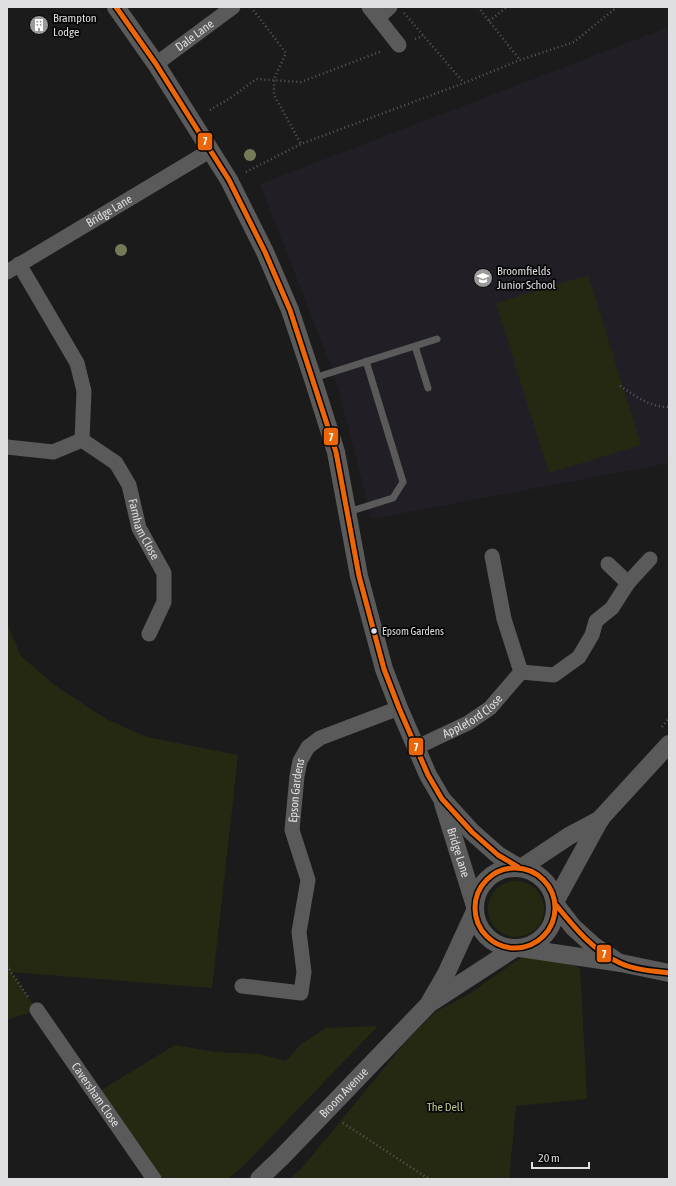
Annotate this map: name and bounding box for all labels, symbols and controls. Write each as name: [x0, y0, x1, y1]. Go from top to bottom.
place label: Brampton Lodge: [53, 11, 97, 39]
building icon: Brampton Lodge: [28, 14, 50, 36]
street label: Dale Lane: [173, 17, 216, 54]
line badge: 7: [197, 132, 213, 151]
text: 7: [202, 135, 208, 147]
street label: Bridge Lane: [84, 192, 135, 230]
place label: Broomfields Junior School: [497, 264, 557, 292]
school or university icon: Broomfields Junior School: [472, 267, 494, 289]
line badge: 7: [323, 427, 339, 446]
text: 7: [328, 431, 334, 443]
street label: Farnham Close: [125, 497, 162, 562]
place label: Epsom Gardens: [382, 625, 444, 637]
marker: Epsom Gardens: [369, 626, 379, 636]
street label: Appleford Close: [440, 692, 505, 741]
line badge: 7: [408, 737, 424, 756]
text: 7: [413, 741, 419, 753]
street label: Epson Gardens: [286, 755, 307, 823]
street label: Bridge Lane: [444, 826, 473, 879]
line badge: 7: [596, 944, 612, 963]
text: 7: [601, 948, 607, 960]
street label: Caversham Close: [69, 1060, 123, 1129]
street label: Broom Avenue: [317, 1065, 371, 1121]
park label: The Dell: [427, 1100, 464, 1114]
scale bar: [532, 1144, 589, 1170]
text: 20 m: [538, 1151, 560, 1165]

